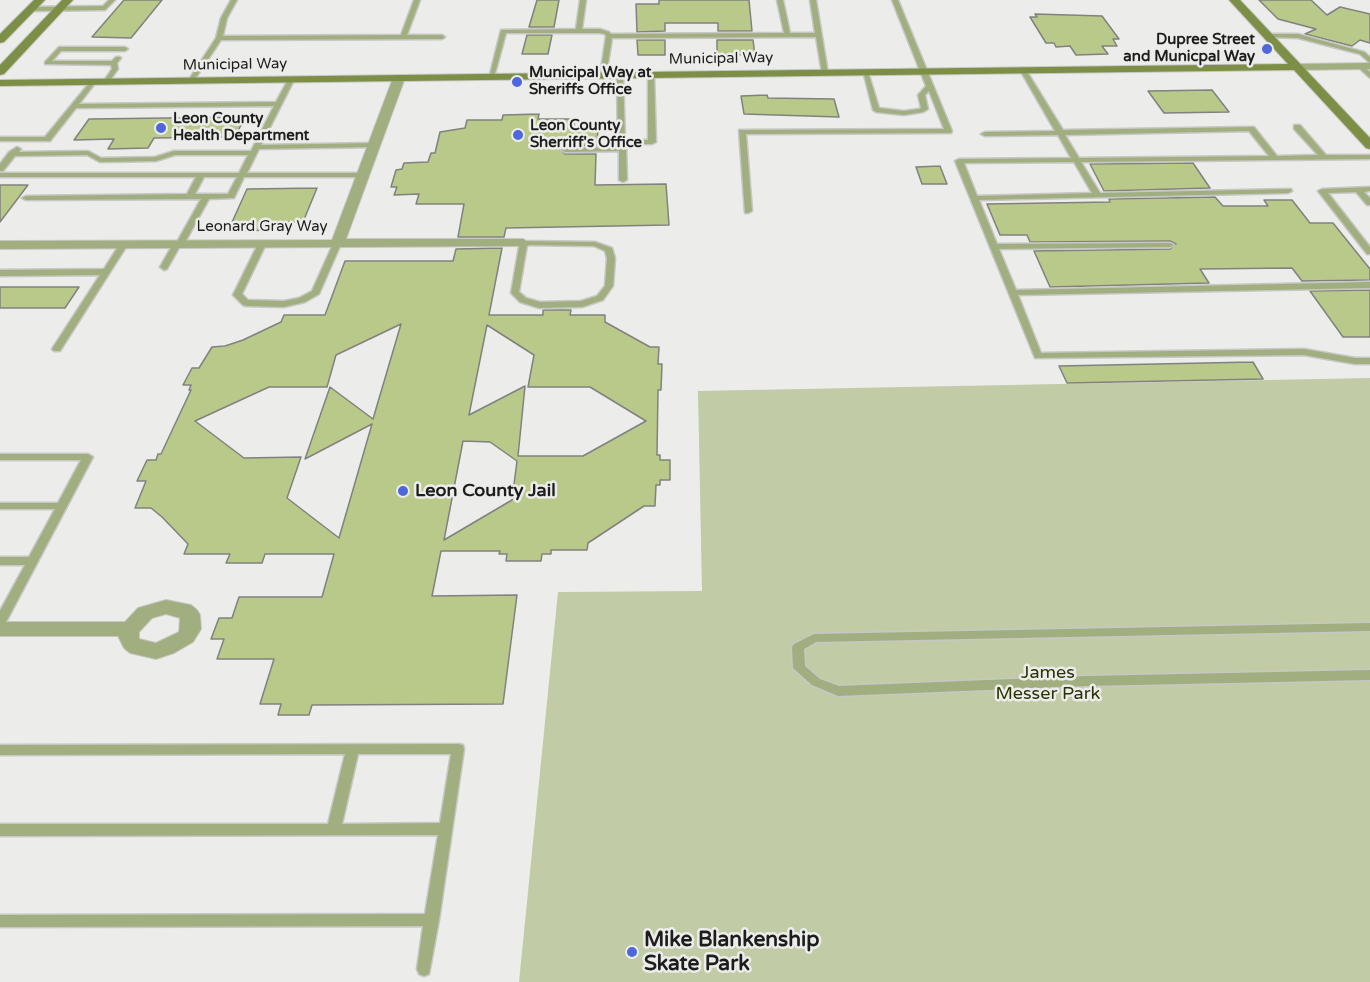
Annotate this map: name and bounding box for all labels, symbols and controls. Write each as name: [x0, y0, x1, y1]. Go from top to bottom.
place label: Dupree Street and Municpal Way: [1123, 31, 1255, 66]
marker: Dupree Street and Municpal Way: [1260, 42, 1274, 56]
street label: Municipal Way: [669, 49, 773, 69]
street label: Municipal Way: [183, 55, 287, 75]
place label: Municipal Way at Sheriffs Office: [529, 64, 651, 99]
marker: Municipal Way at Sheriffs Office: [510, 75, 524, 89]
place label: Leon County Health Department: [173, 110, 309, 145]
place label: Leon County Sherriff's Office: [530, 117, 642, 152]
marker: Leon County Health Department: [154, 121, 168, 135]
marker: Leon County Sherriff's Office: [511, 128, 525, 142]
street label: Leonard Gray Way: [197, 218, 327, 236]
place label: Leon County Jail: [415, 480, 556, 502]
marker: Leon County Jail: [396, 484, 410, 498]
park label: James Messer Park: [996, 662, 1100, 704]
place label: Mike Blankenship Skate Park: [644, 927, 819, 977]
marker: Mike Blankenship Skate Park: [625, 945, 639, 959]

